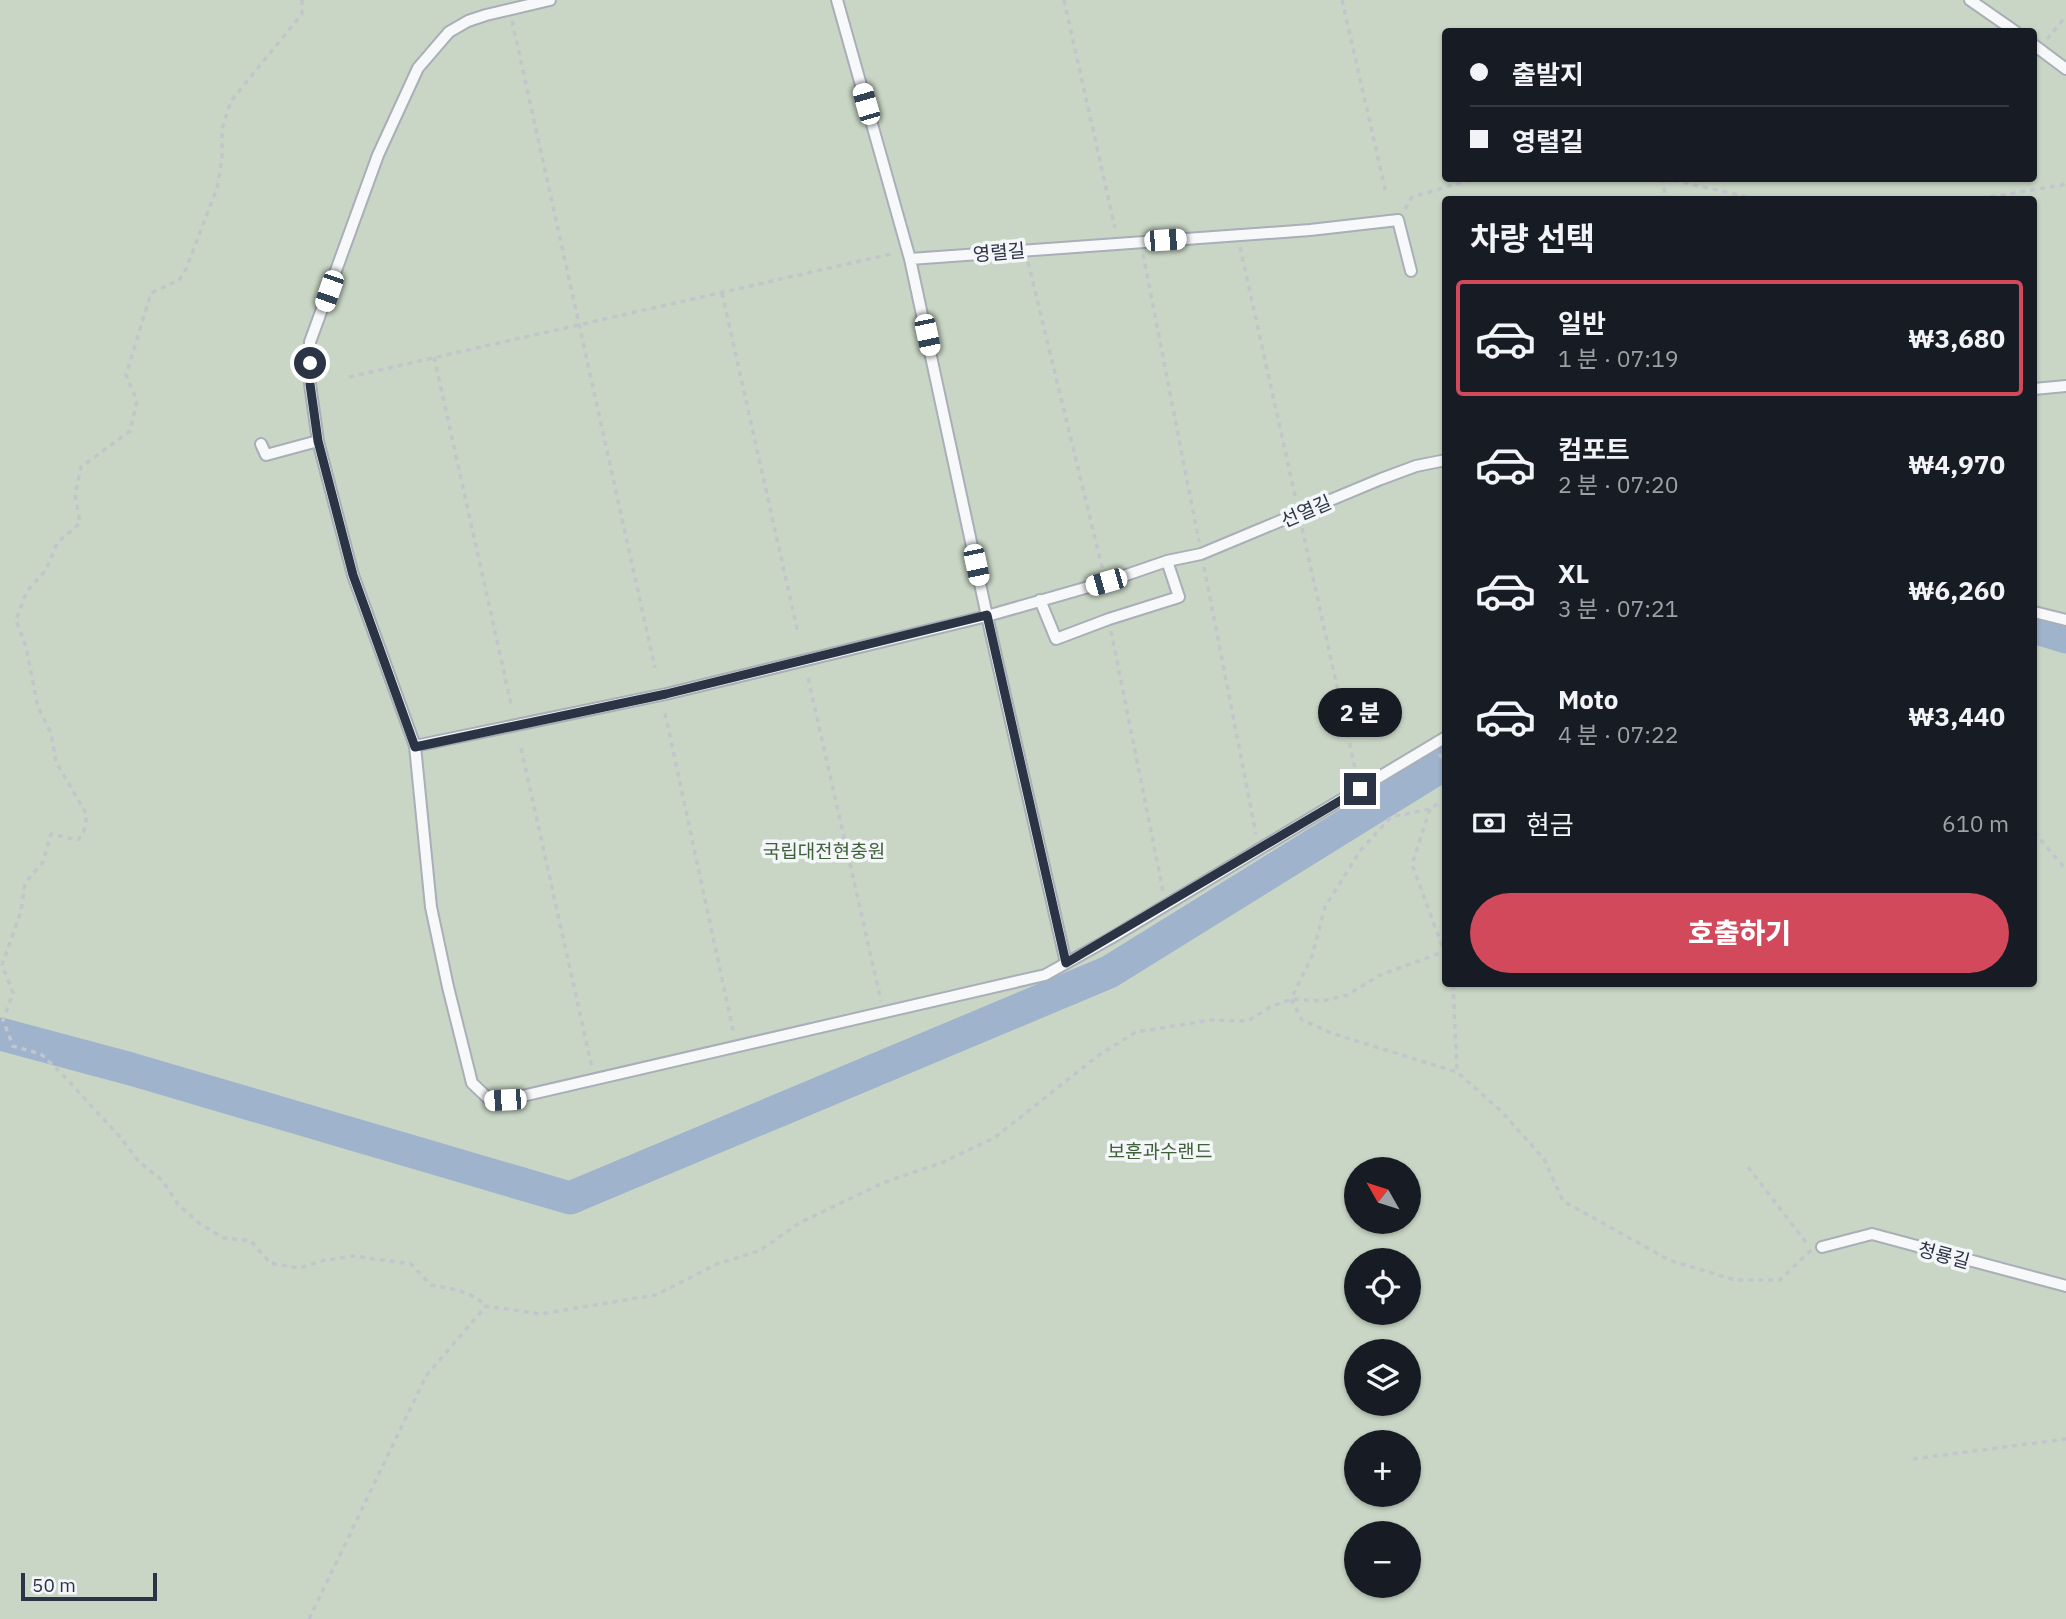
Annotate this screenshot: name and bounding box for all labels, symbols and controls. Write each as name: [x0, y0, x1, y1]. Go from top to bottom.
text: 출발지: [1512, 57, 1584, 91]
car: [851, 81, 882, 127]
text: 영렬길: [1512, 124, 1584, 158]
text: 차량 선택: [1470, 217, 1595, 259]
car: [1144, 228, 1187, 252]
street label: 영렬길: [972, 238, 1026, 266]
car: [313, 268, 346, 314]
text: 일반: [1558, 306, 1606, 340]
icon: car: [1474, 307, 1537, 370]
car: [913, 312, 942, 358]
text: ₩3,680: [1908, 321, 2005, 355]
text: 1 분 · 07:19: [1558, 343, 1679, 373]
route start: [294, 347, 326, 379]
text: 컴포트: [1558, 432, 1630, 466]
icon: car: [1474, 433, 1537, 496]
text: ₩4,970: [1908, 447, 2005, 481]
text: 2 분 · 07:20: [1558, 469, 1679, 499]
street label: 선열길: [1277, 490, 1335, 532]
car: [962, 542, 991, 588]
text: XL: [1558, 556, 1589, 590]
icon: car: [1474, 559, 1537, 622]
car: [1083, 566, 1130, 598]
text: ₩6,260: [1908, 573, 2005, 607]
text: 3 분 · 07:21: [1558, 593, 1679, 623]
text: Moto: [1558, 682, 1618, 716]
icon: car: [1474, 685, 1537, 748]
callout: 2 분: [1318, 688, 1402, 736]
text: 2 분: [1340, 697, 1380, 727]
text: ₩3,440: [1908, 699, 2005, 733]
text: 4 분 · 07:22: [1558, 719, 1679, 749]
route end: [1344, 773, 1376, 805]
icon: cash: [1470, 804, 1508, 842]
text: 현금: [1526, 807, 1574, 841]
text: 610 m: [1942, 808, 2009, 838]
park label: 국립대전현충원: [763, 839, 885, 863]
button: 호출하기: [1470, 893, 2009, 973]
car: [484, 1088, 527, 1112]
park label: 보훈과수랜드: [1108, 1139, 1212, 1163]
north arrow: [1344, 1157, 1421, 1234]
map controls: [1344, 1157, 1421, 1598]
street label: 청룡길: [1916, 1237, 1972, 1273]
button: locate: [1344, 1248, 1421, 1325]
button: layers: [1344, 1339, 1421, 1416]
button: +: [1344, 1430, 1421, 1507]
button: −: [1344, 1521, 1421, 1598]
scale bar: [21, 1570, 158, 1602]
text: 50 m: [32, 1573, 76, 1597]

